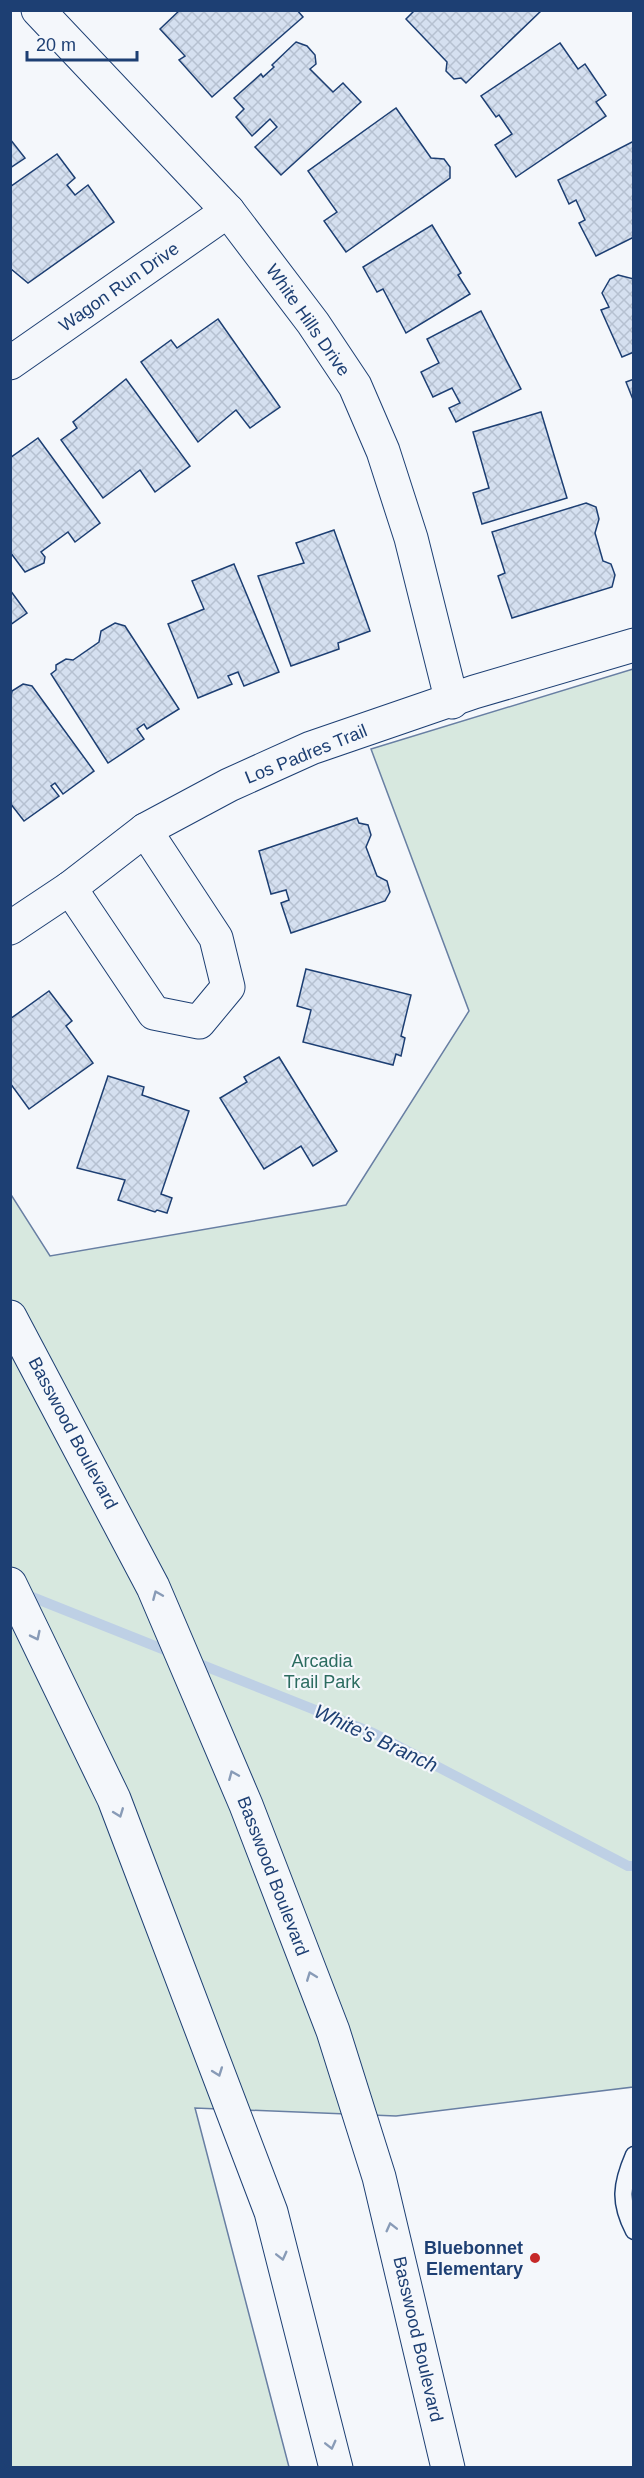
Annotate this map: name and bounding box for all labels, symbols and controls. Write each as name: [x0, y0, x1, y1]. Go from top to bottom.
scale bar: [27, 24, 136, 62]
text: 20 m: [36, 35, 76, 55]
street label: Wagon Run Drive: [55, 238, 183, 336]
street label: White Hills Drive: [262, 260, 354, 380]
street label: Los Padres Trail: [242, 720, 370, 788]
street label: Basswood Boulevard: [24, 1354, 122, 1512]
one-way arrow: [152, 1591, 164, 1602]
one-way arrow: [28, 1630, 40, 1641]
park label: Arcadia Trail Park: [284, 1651, 361, 1692]
water label: White's Branch: [311, 1700, 441, 1776]
one-way arrow: [228, 1770, 240, 1781]
street label: Basswood Boulevard: [233, 1793, 313, 1959]
one-way arrow: [112, 1807, 125, 1817]
one-way arrow: [306, 1971, 319, 1982]
one-way arrow: [211, 2066, 224, 2076]
one-way arrow: [386, 2222, 399, 2232]
place label: Bluebonnet Elementary: [424, 2238, 523, 2279]
one-way arrow: [275, 2250, 287, 2261]
marker: Bluebonnet Elementary: [528, 2251, 542, 2265]
street label: Basswood Boulevard: [389, 2254, 447, 2424]
one-way arrow: [323, 2439, 336, 2449]

